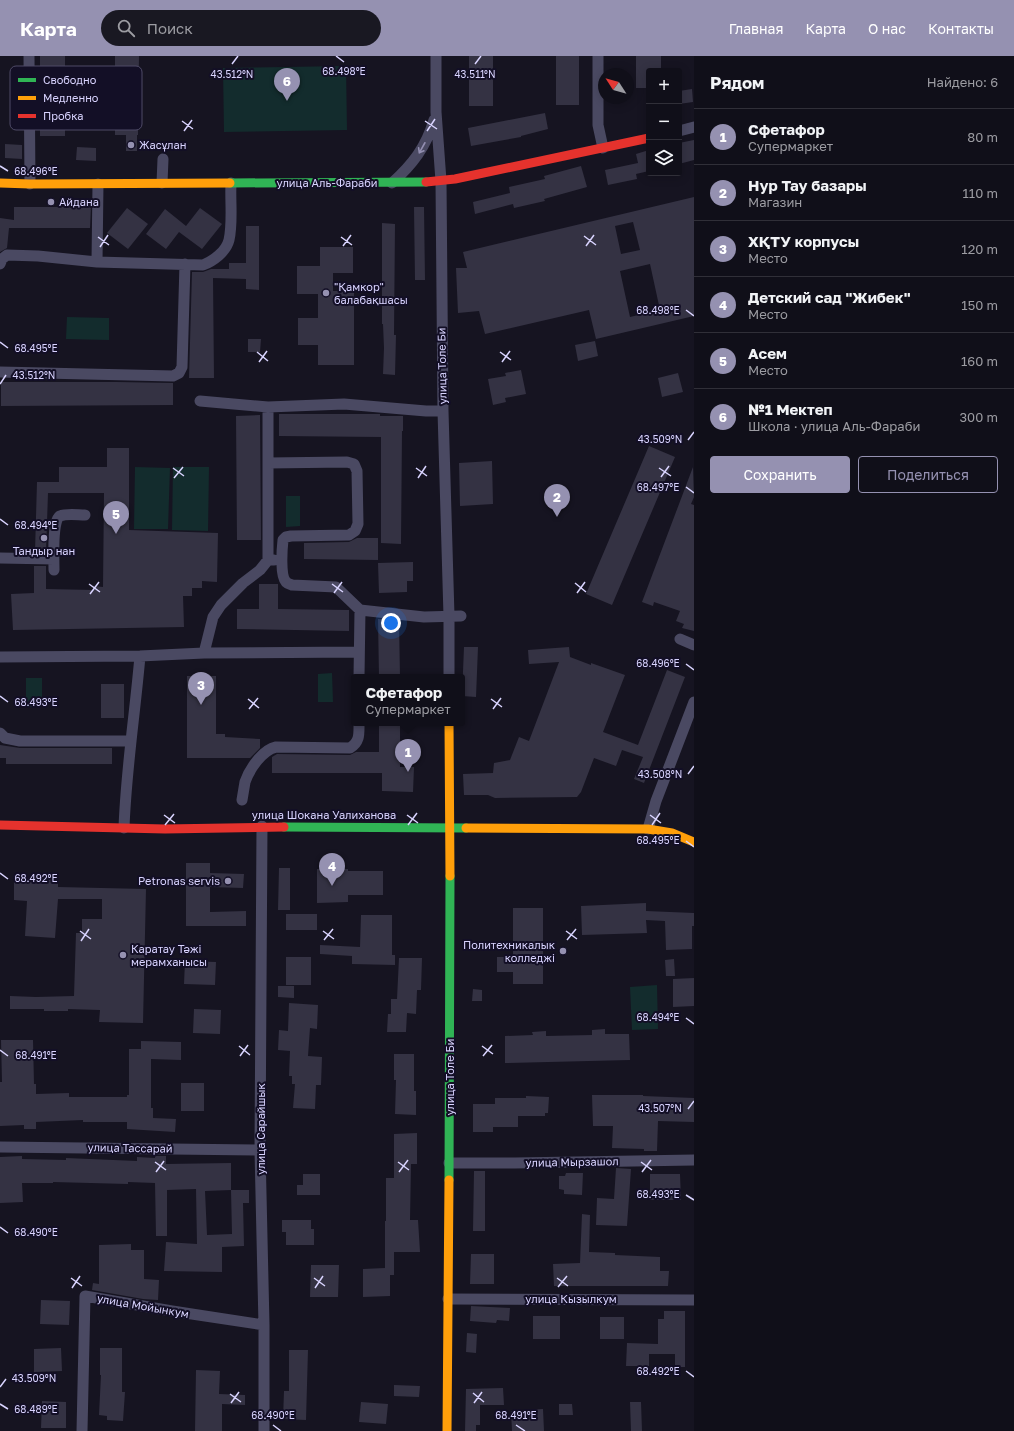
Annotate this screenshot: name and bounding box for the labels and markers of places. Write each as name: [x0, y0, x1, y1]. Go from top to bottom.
pin: 6: [274, 68, 300, 101]
place label: Жасұлан: [139, 138, 186, 152]
marker: Жасұлан: [126, 140, 136, 150]
place label: Айдана: [59, 195, 99, 208]
marker: Айдана: [46, 197, 56, 207]
place label: "Қамкор" балабақшасы: [334, 280, 408, 306]
marker: "Қамкор" балабақшасы: [321, 288, 331, 298]
pin: 2: [544, 484, 570, 517]
pin: 5: [103, 501, 129, 534]
marker: Тандыр нан: [39, 533, 49, 543]
place label: Тандыр нан: [13, 544, 75, 557]
pin: 3: [188, 672, 214, 705]
pin: 1: [395, 739, 421, 772]
pin: 4: [319, 853, 345, 886]
place label: Petronas servis: [138, 874, 220, 887]
marker: Petronas servis: [223, 876, 233, 886]
place label: Политехникалык колледжі: [463, 938, 556, 964]
place label: Каратау Тәжі мерамханысы: [131, 942, 207, 968]
marker: Политехникалык колледжі: [558, 946, 568, 956]
marker: Каратау Тәжі мерамханысы: [118, 950, 128, 960]

